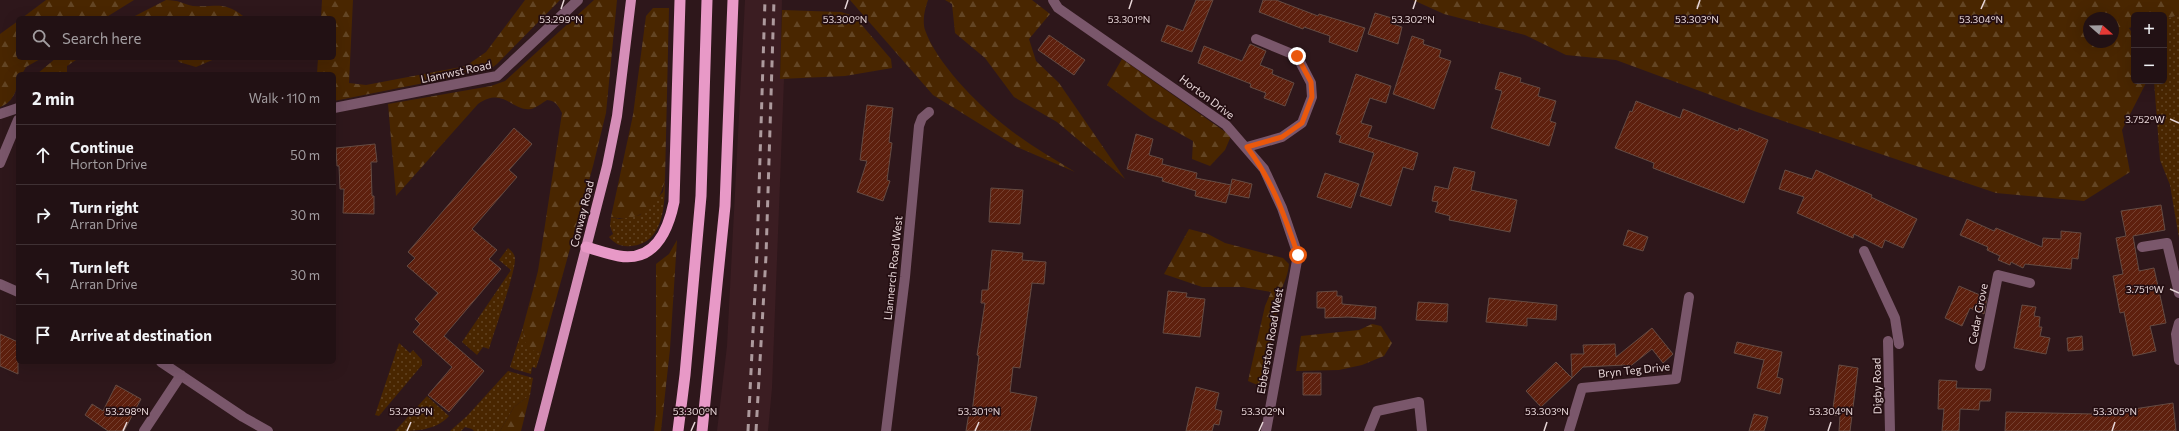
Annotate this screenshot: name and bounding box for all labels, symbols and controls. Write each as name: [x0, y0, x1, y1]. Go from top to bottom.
north arrow: [2083, 12, 2119, 48]
map controls: [2131, 12, 2167, 84]
button: +: [2131, 12, 2167, 48]
text: 53.299°N: [539, 13, 583, 25]
text: 53.300°N: [823, 13, 867, 25]
text: 53.301°N: [1108, 13, 1150, 25]
text: 53.302°N: [1391, 13, 1435, 25]
text: 53.303°N: [1675, 13, 1719, 25]
text: 53.304°N: [1959, 13, 2003, 25]
search box: [16, 16, 336, 60]
icon: search: [30, 27, 52, 49]
text: Search here: [62, 29, 141, 47]
route end: [1288, 47, 1306, 65]
button: −: [2131, 48, 2167, 84]
street label: Llanrwst Road: [420, 58, 492, 85]
street label: Horton Drive: [1177, 72, 1237, 122]
text: 2 min: [32, 88, 74, 109]
text: Walk · 110 m: [249, 90, 320, 106]
text: 3.752°W: [2125, 113, 2165, 125]
text: Continue: [70, 138, 134, 156]
icon: ahead: [32, 144, 54, 166]
text: 50 m: [290, 147, 320, 163]
text: Horton Drive: [70, 156, 147, 172]
street label: Conway Road: [567, 179, 596, 248]
text: Turn right: [70, 198, 139, 216]
icon: right: [32, 204, 54, 226]
text: 30 m: [290, 207, 320, 223]
street label: Llannerch Road West: [881, 215, 904, 321]
text: Arran Drive: [70, 216, 137, 232]
route start: [1289, 246, 1307, 264]
text: Turn left: [70, 258, 129, 276]
icon: left: [32, 264, 54, 286]
text: 30 m: [290, 267, 320, 283]
text: Arran Drive: [70, 276, 137, 292]
street label: Cedar Grove: [1965, 282, 1990, 345]
text: 3.751°W: [2126, 283, 2164, 295]
street label: Ebberston Road West: [1254, 286, 1285, 395]
icon: arrive: [32, 324, 54, 346]
text: Arrive at destination: [70, 326, 212, 344]
street label: Digby Road: [1870, 358, 1883, 414]
street label: Bryn Teg Drive: [1597, 359, 1671, 380]
text: 53.298°N: [105, 405, 149, 417]
text: 53.299°N: [389, 405, 433, 417]
text: 53.300°N: [673, 405, 717, 417]
text: 53.301°N: [958, 405, 1000, 417]
text: 53.302°N: [1241, 405, 1285, 417]
text: 53.303°N: [1525, 405, 1569, 417]
text: 53.304°N: [1809, 405, 1853, 417]
text: 53.305°N: [2093, 405, 2137, 417]

